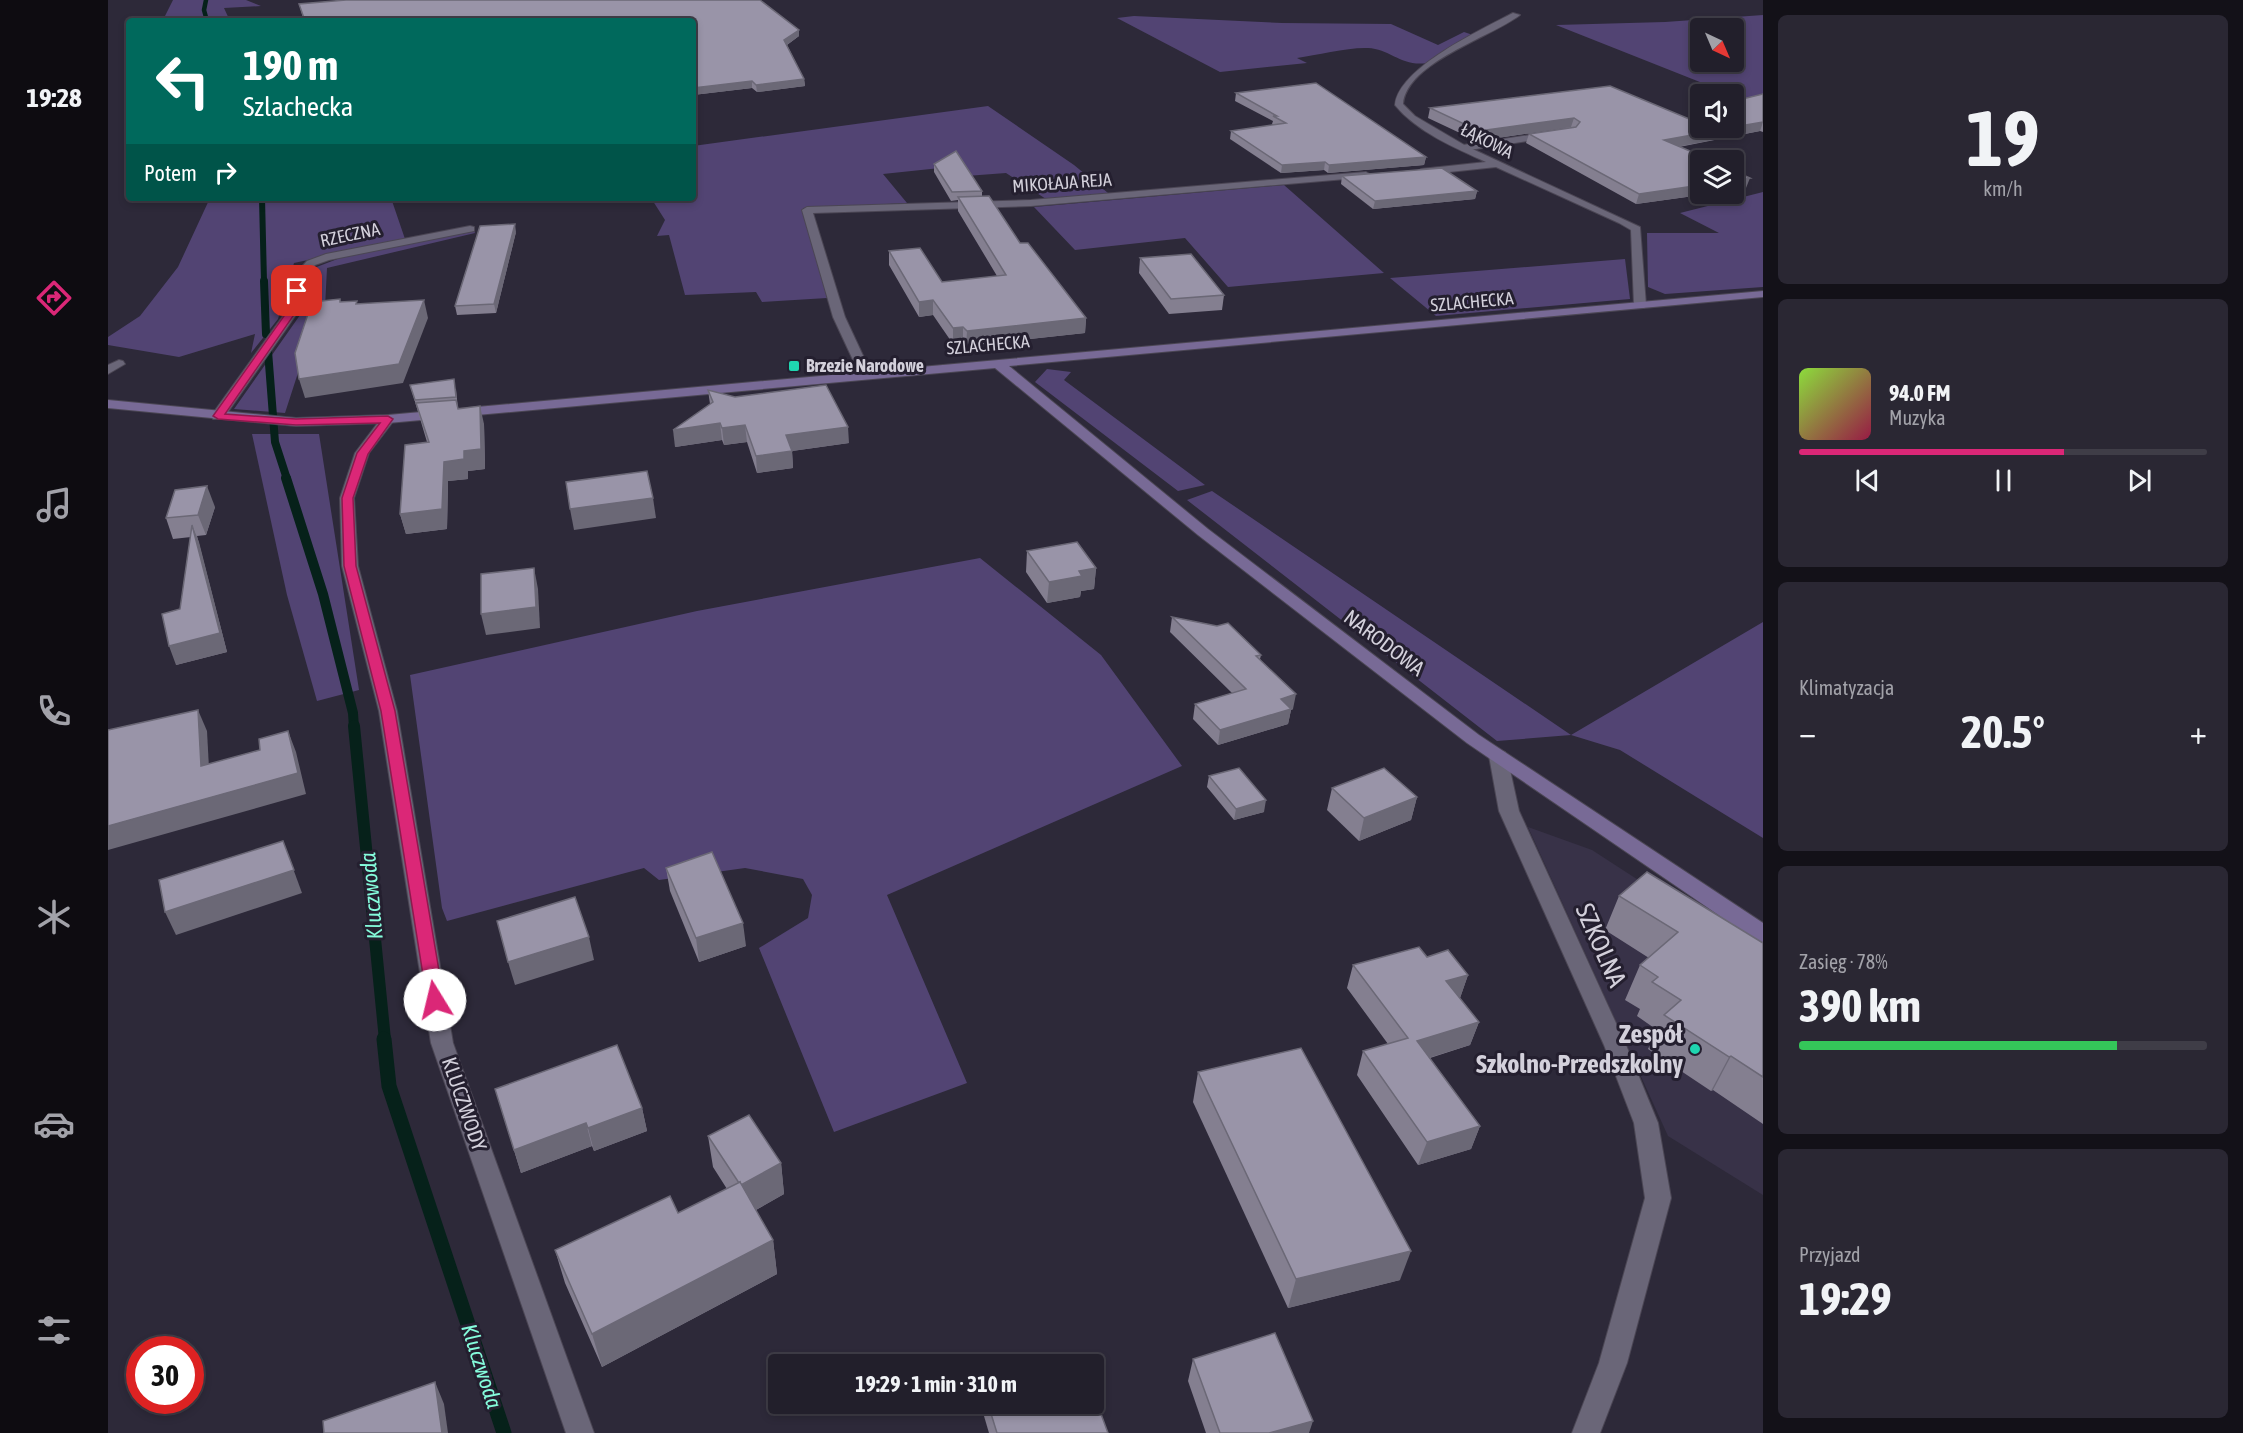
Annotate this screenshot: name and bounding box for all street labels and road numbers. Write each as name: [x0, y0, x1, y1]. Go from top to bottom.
street label: ŁĄKOWA: [1458, 119, 1517, 163]
street label: MIKOŁAJA REJA: [1012, 169, 1113, 196]
street label: RZECZNA: [318, 218, 382, 251]
street label: SZLACHECKA: [1429, 287, 1515, 316]
street label: SZLACHECKA: [945, 330, 1031, 359]
street label: NARODOWA: [1340, 604, 1430, 681]
street label: SZKOLNA: [1569, 899, 1633, 991]
street label: KLUCZWODY: [438, 1054, 492, 1154]

